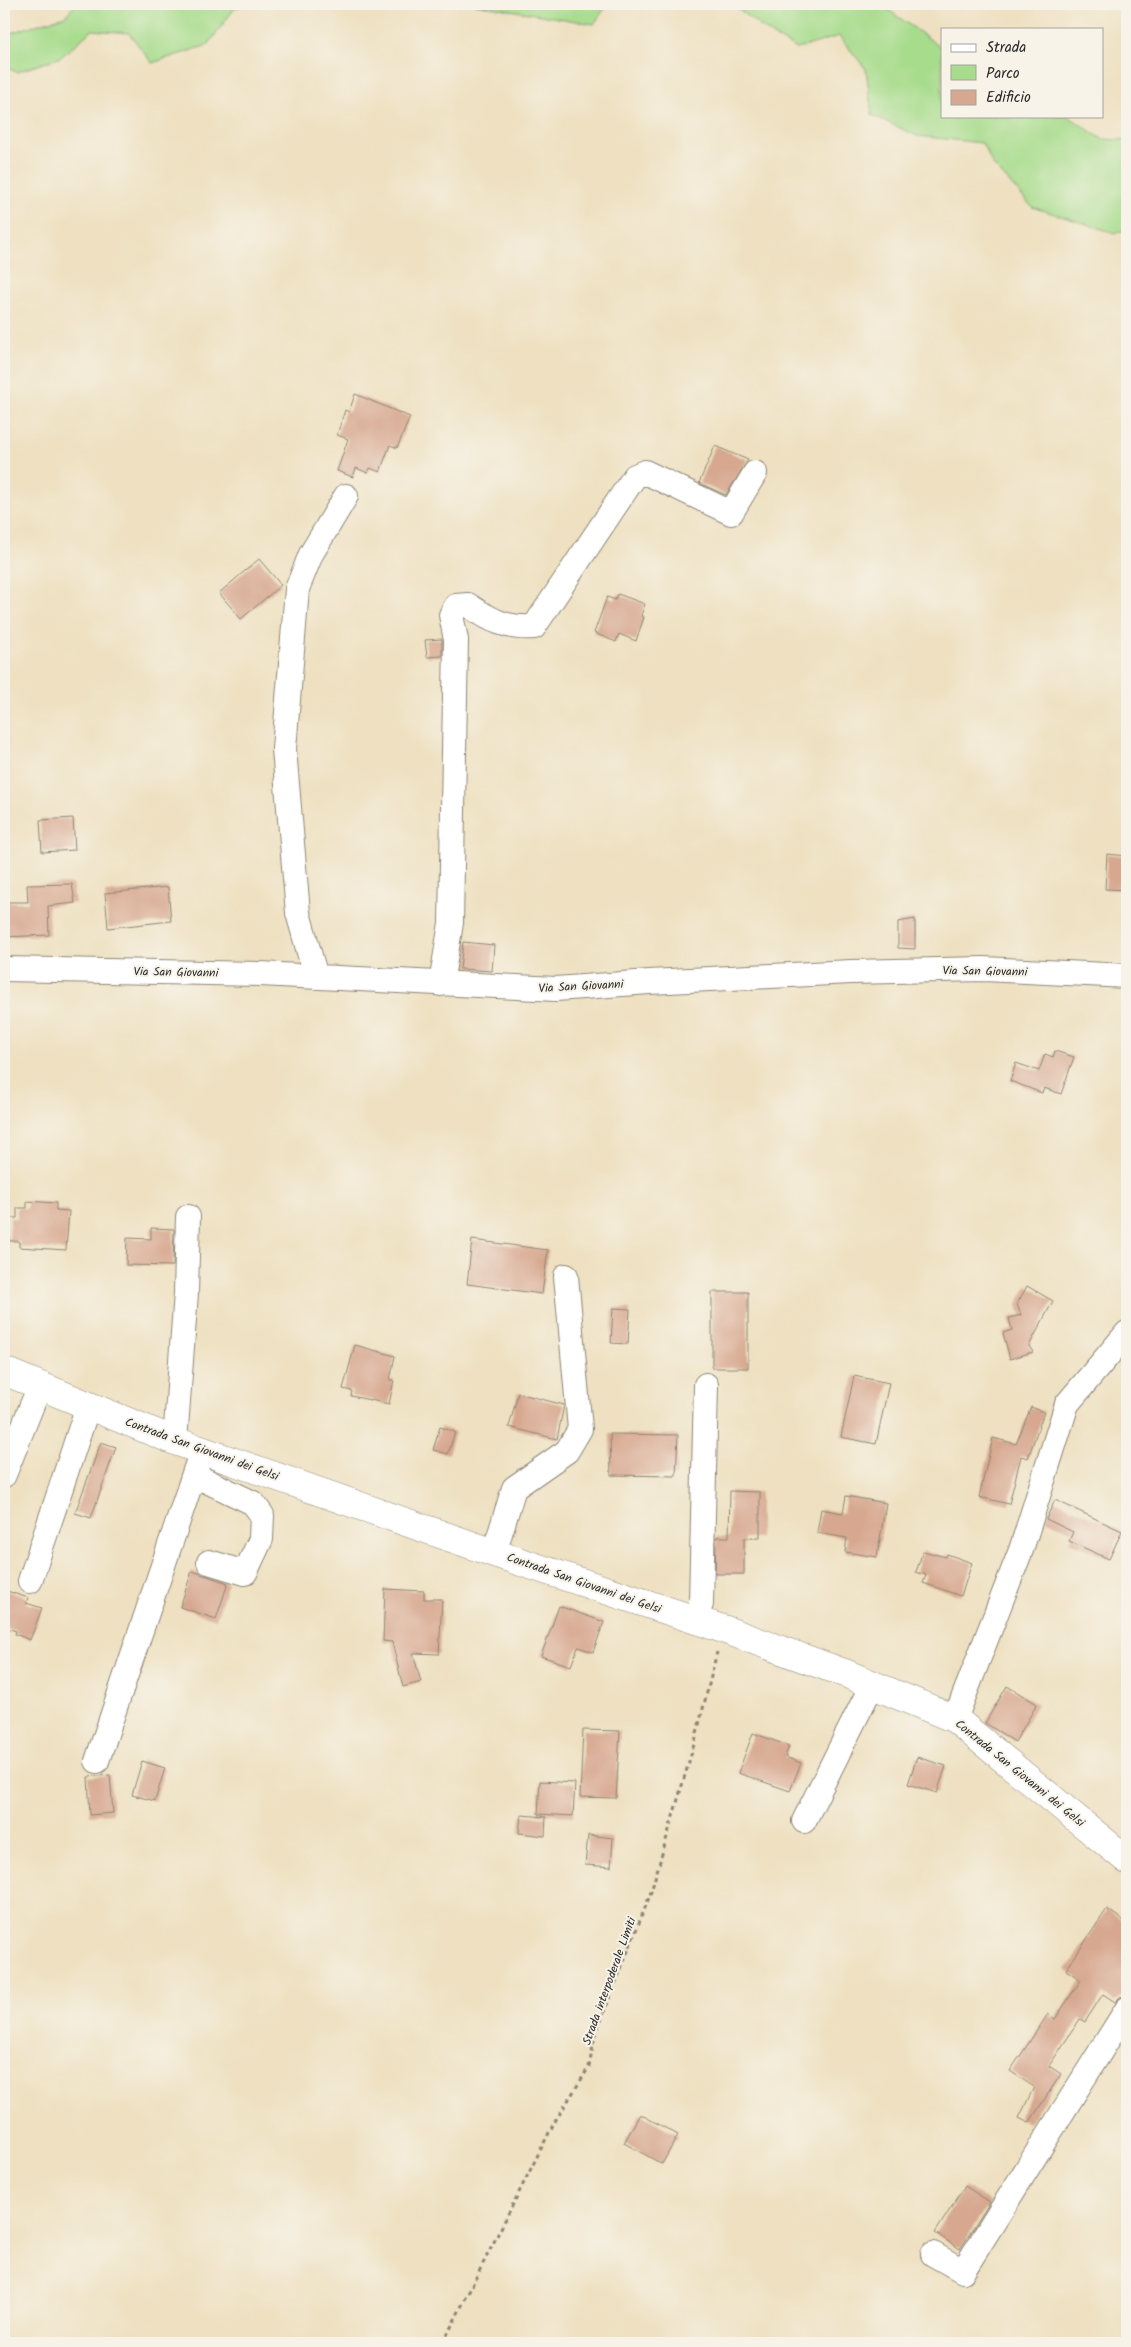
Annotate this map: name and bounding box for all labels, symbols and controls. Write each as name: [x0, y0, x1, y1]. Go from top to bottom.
legend: [941, 28, 1104, 118]
text: Strada: [986, 36, 1026, 60]
text: Parco: [986, 62, 1020, 86]
text: Edificio: [986, 86, 1031, 110]
street label: Via San Giovanni: [942, 961, 1029, 982]
street label: Via San Giovanni: [133, 962, 220, 983]
street label: Via San Giovanni: [538, 975, 625, 998]
street label: Contrada San Giovanni dei Gelsi: [122, 1413, 282, 1487]
street label: Contrada San Giovanni dei Gelsi: [504, 1548, 665, 1619]
street label: Contrada San Giovanni dei Gelsi: [951, 1715, 1090, 1833]
street label: Strada interpoderale Limiti: [577, 1913, 642, 2048]

